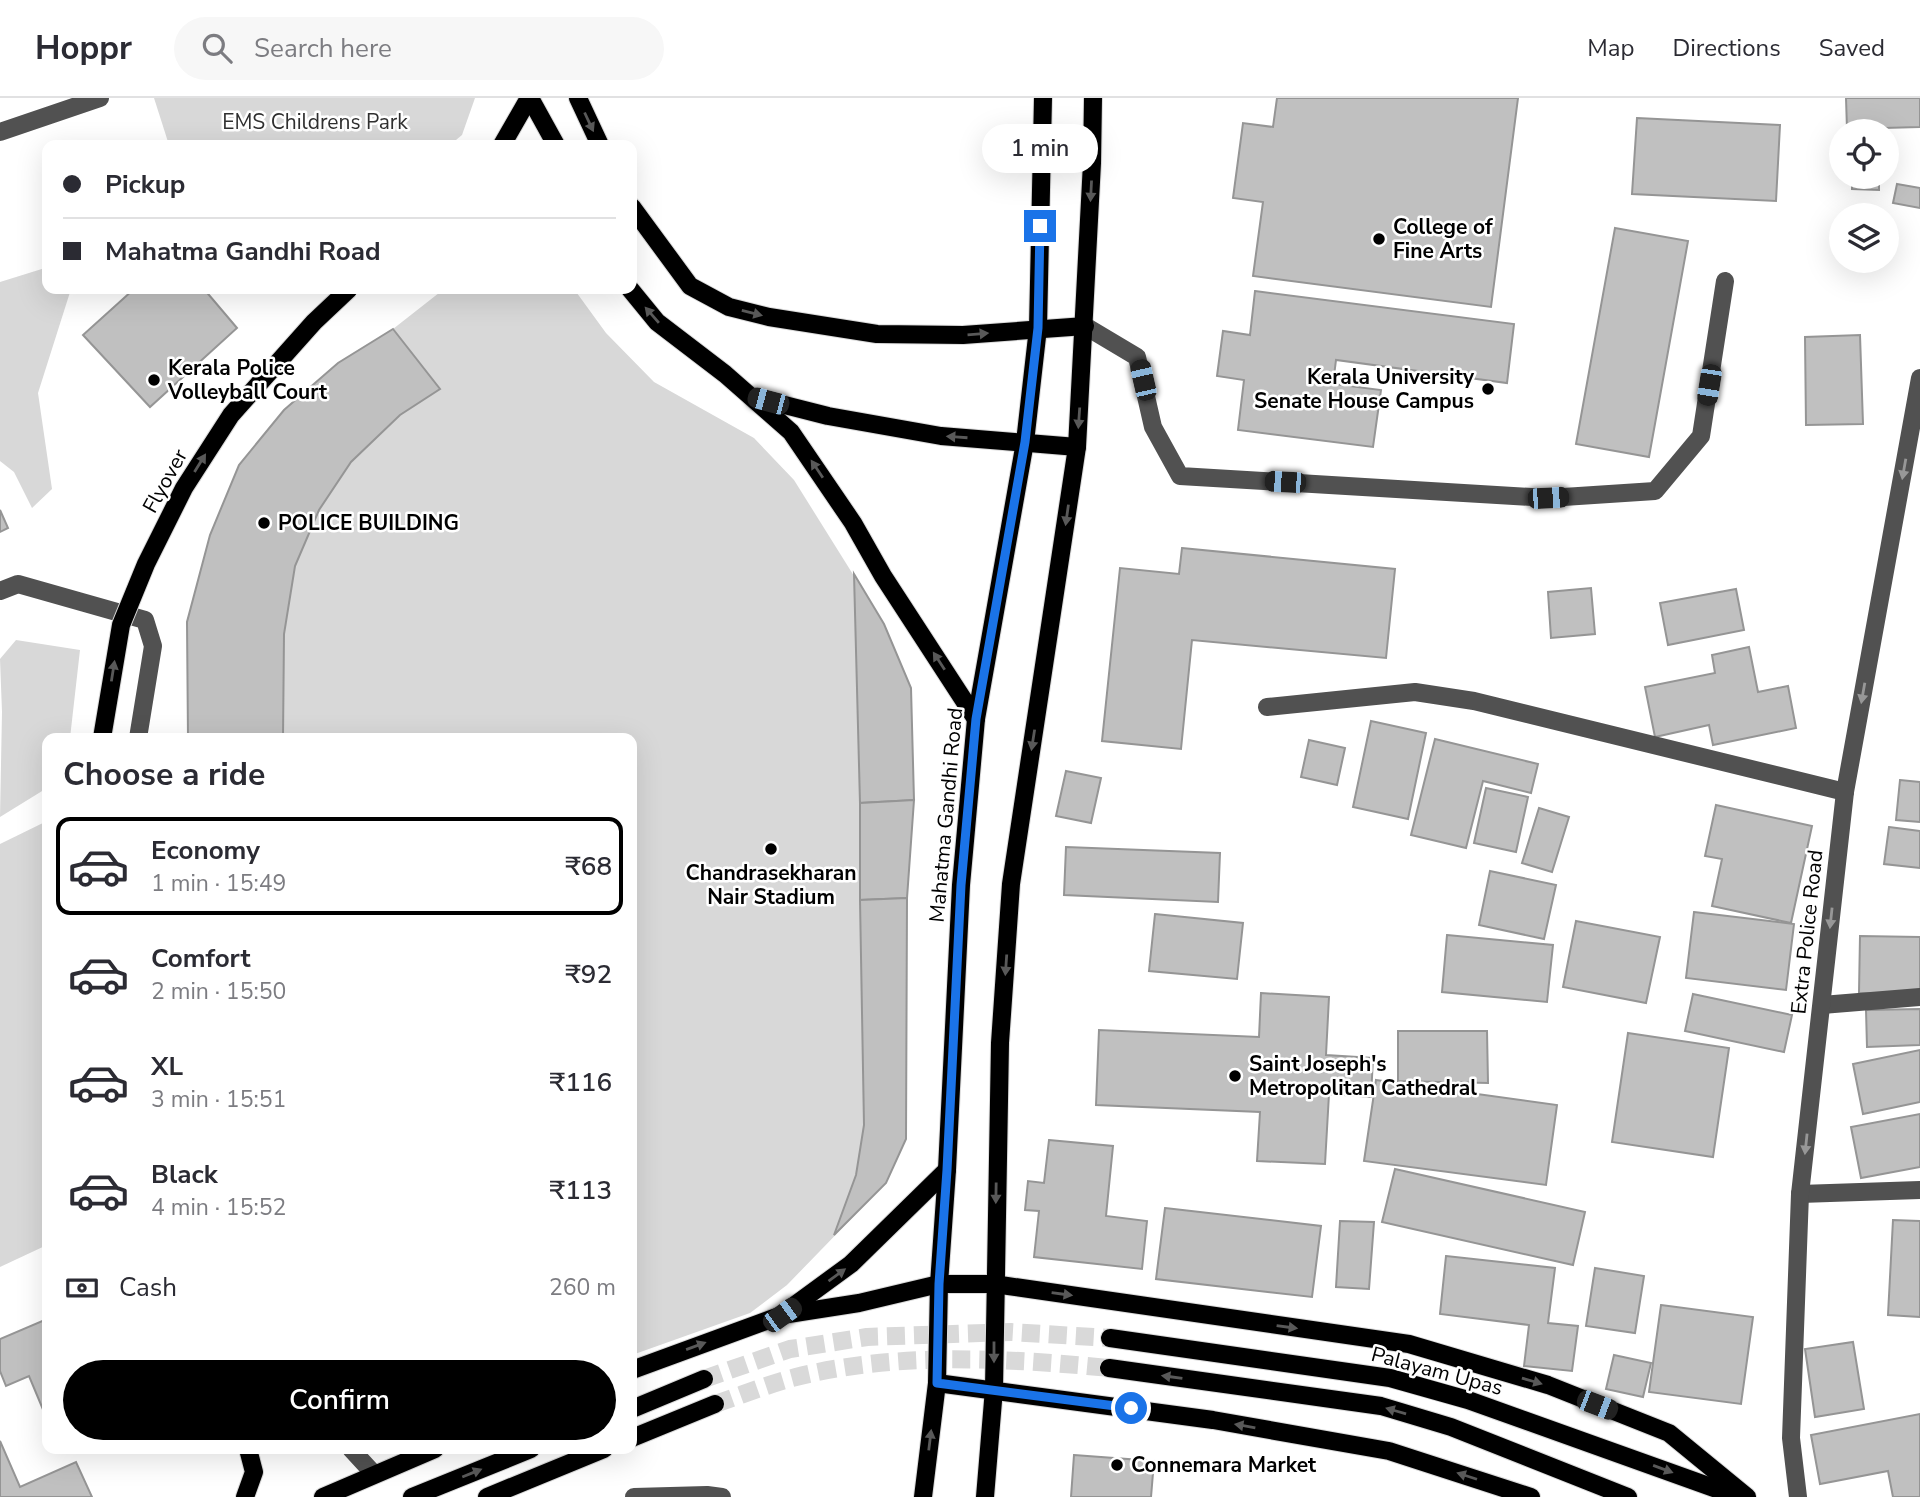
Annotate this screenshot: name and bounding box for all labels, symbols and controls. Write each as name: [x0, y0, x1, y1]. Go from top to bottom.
search box: [174, 17, 664, 80]
text: Hoppr: [35, 26, 132, 71]
icon: search: [198, 29, 236, 67]
text: Search here: [254, 31, 392, 66]
text: Map: [1587, 32, 1634, 64]
text: Directions: [1672, 32, 1781, 64]
text: Saved: [1819, 32, 1885, 64]
park label: EMS Childrens Park: [222, 108, 408, 136]
one-way arrow: [583, 112, 595, 132]
map controls: [1829, 119, 1899, 273]
button: locate: [1829, 119, 1899, 189]
callout: 1 min: [982, 124, 1098, 174]
text: 1 min: [1011, 133, 1069, 164]
text: Pickup: [105, 167, 185, 202]
one-way arrow: [1086, 180, 1097, 202]
button: layers: [1829, 203, 1899, 273]
route end: [1024, 210, 1056, 242]
place label: College of Fine Arts: [1393, 213, 1493, 265]
marker: College of Fine Arts: [1371, 231, 1387, 247]
text: Mahatma Gandhi Road: [105, 234, 381, 269]
one-way arrow: [645, 307, 660, 324]
one-way arrow: [742, 308, 764, 319]
one-way arrow: [967, 328, 989, 339]
place label: Kerala Police Volleyball Court: [167, 354, 328, 406]
car: [1129, 357, 1158, 403]
place label: Kerala University Senate House Campus: [1254, 363, 1475, 415]
car: [1696, 363, 1723, 407]
marker: Kerala Police Volleyball Court: [146, 372, 162, 388]
marker: Kerala University Senate House Campus: [1480, 381, 1496, 397]
car: [745, 385, 792, 417]
one-way arrow: [1073, 407, 1084, 429]
one-way arrow: [946, 432, 968, 443]
street label: Flyover: [136, 444, 194, 518]
one-way arrow: [193, 454, 207, 472]
one-way arrow: [1898, 458, 1909, 480]
one-way arrow: [810, 460, 824, 478]
car: [1264, 470, 1307, 494]
car: [1527, 486, 1570, 510]
one-way arrow: [1062, 504, 1073, 526]
place label: POLICE BUILDING: [278, 509, 459, 537]
marker: POLICE BUILDING: [256, 515, 272, 531]
one-way arrow: [932, 652, 946, 670]
one-way arrow: [108, 660, 119, 682]
one-way arrow: [1857, 682, 1868, 704]
street label: Mahatma Gandhi Road: [923, 706, 969, 924]
one-way arrow: [1027, 729, 1038, 751]
text: Choose a ride: [63, 753, 265, 796]
text: Economy: [151, 833, 260, 868]
icon: car: [67, 835, 130, 898]
marker: Chandrasekharan Nair Stadium: [763, 841, 779, 857]
street label: Extra Police Road: [1784, 848, 1830, 1016]
text: ₹68: [565, 849, 612, 884]
place label: Chandrasekharan Nair Stadium: [685, 859, 857, 911]
text: 1 min · 15:49: [151, 868, 286, 899]
one-way arrow: [1826, 907, 1837, 929]
text: Comfort: [151, 941, 251, 976]
icon: car: [67, 943, 130, 1006]
one-way arrow: [1000, 954, 1011, 976]
text: ₹92: [565, 957, 612, 992]
text: 2 min · 15:50: [151, 976, 286, 1007]
text: XL: [151, 1049, 183, 1084]
place label: Saint Joseph's Metropolitan Cathedral: [1249, 1050, 1477, 1102]
icon: car: [67, 1051, 130, 1114]
text: ₹116: [550, 1065, 612, 1100]
marker: Saint Joseph's Metropolitan Cathedral: [1227, 1068, 1243, 1084]
text: 3 min · 15:51: [151, 1084, 286, 1115]
one-way arrow: [1800, 1134, 1811, 1156]
text: Black: [151, 1157, 218, 1192]
icon: car: [67, 1159, 130, 1222]
text: ₹113: [550, 1173, 612, 1208]
one-way arrow: [991, 1182, 1002, 1204]
text: 4 min · 15:52: [151, 1192, 286, 1223]
one-way arrow: [827, 1267, 845, 1282]
icon: cash: [63, 1269, 101, 1307]
text: Cash: [119, 1270, 177, 1305]
text: 260 m: [549, 1272, 616, 1303]
one-way arrow: [1051, 1289, 1073, 1300]
car: [759, 1294, 806, 1336]
one-way arrow: [1276, 1321, 1298, 1332]
one-way arrow: [685, 1340, 706, 1351]
street label: Palayam Upas: [1368, 1340, 1506, 1402]
one-way arrow: [988, 1342, 1000, 1364]
button: Confirm: [63, 1360, 616, 1440]
one-way arrow: [1161, 1371, 1183, 1382]
one-way arrow: [1522, 1376, 1543, 1386]
car: [1574, 1388, 1621, 1422]
route start: [1115, 1392, 1147, 1424]
one-way arrow: [1386, 1405, 1407, 1415]
one-way arrow: [1234, 1420, 1256, 1431]
one-way arrow: [924, 1429, 935, 1451]
place label: Connemara Market: [1131, 1451, 1317, 1479]
marker: Connemara Market: [1109, 1457, 1125, 1473]
one-way arrow: [1652, 1464, 1673, 1475]
one-way arrow: [461, 1467, 482, 1478]
one-way arrow: [1456, 1470, 1477, 1481]

